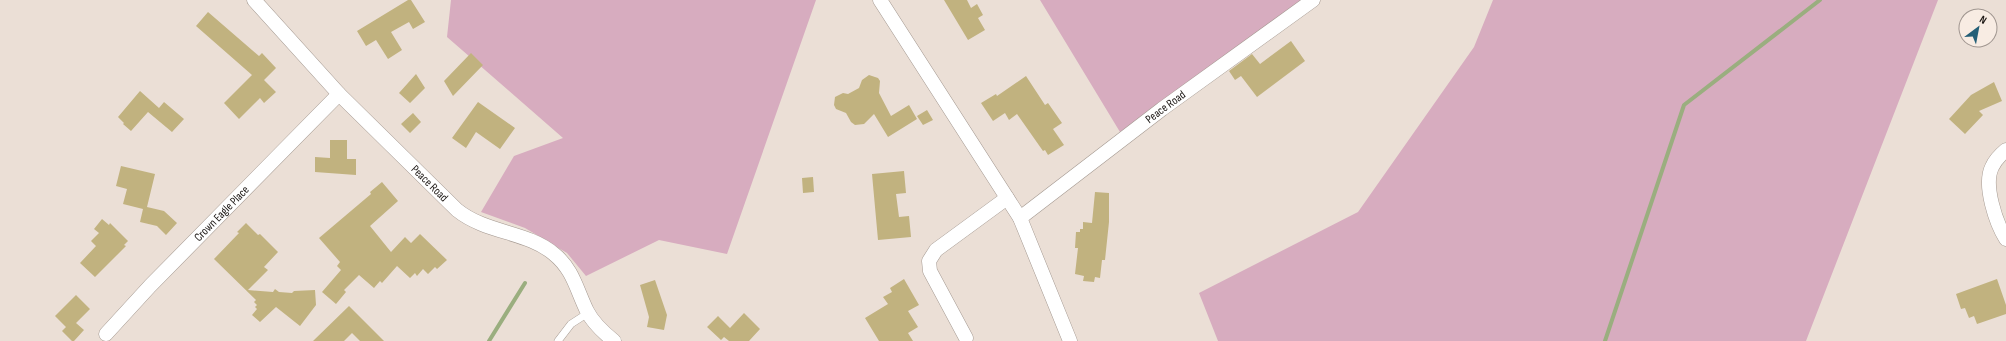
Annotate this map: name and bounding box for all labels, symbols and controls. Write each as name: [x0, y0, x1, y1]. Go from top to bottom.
north arrow: [1958, 8, 1998, 48]
text: N: [1977, 13, 1989, 27]
street label: Peace Road: [1142, 87, 1188, 127]
street label: Peace Road: [408, 162, 451, 205]
street label: Crown Eagle Place: [191, 182, 252, 244]

